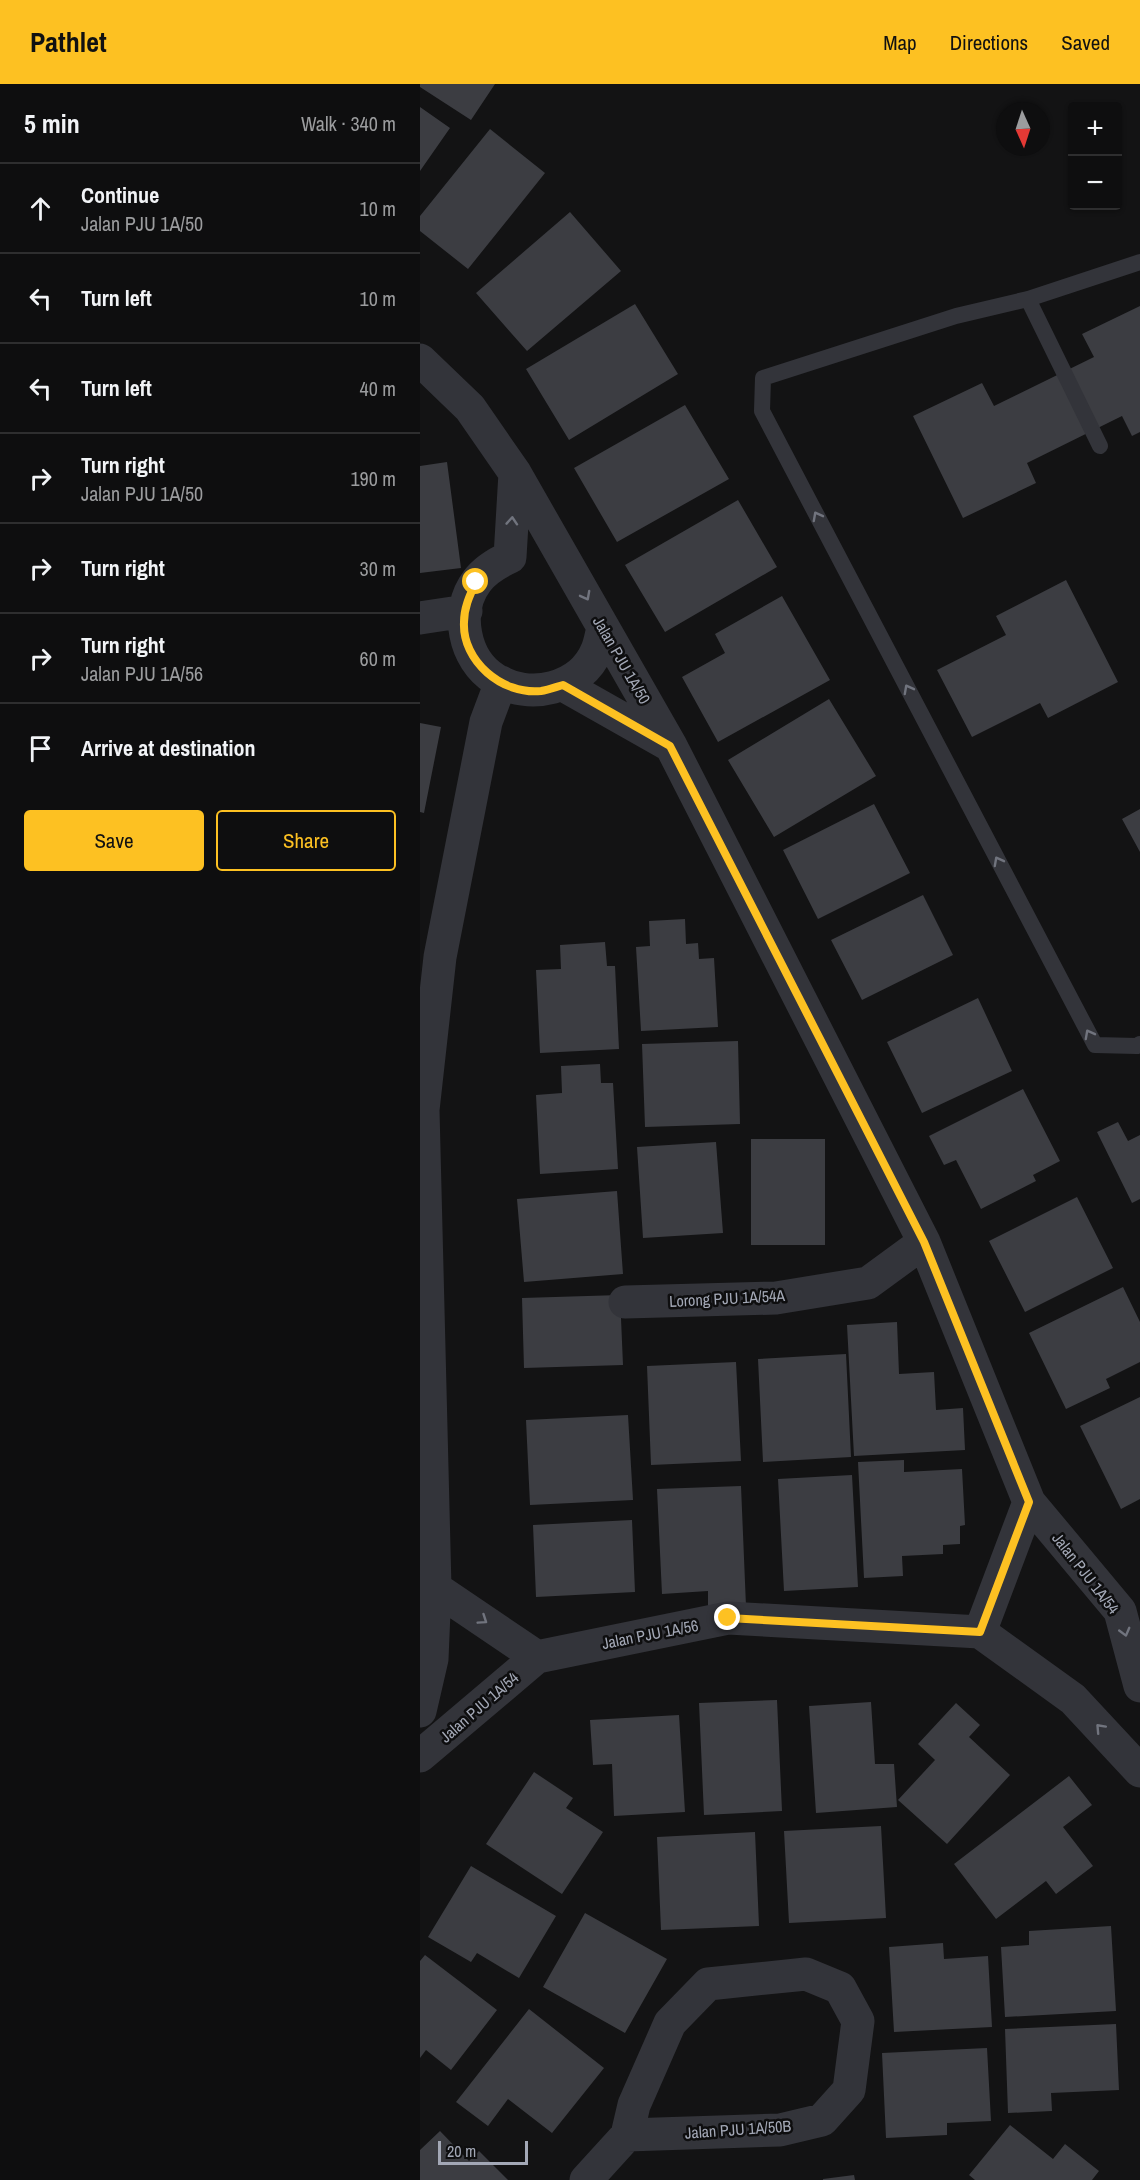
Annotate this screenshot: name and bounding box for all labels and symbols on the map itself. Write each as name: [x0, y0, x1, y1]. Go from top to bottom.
north arrow: [996, 102, 1050, 156]
one-way arrow: [813, 512, 824, 522]
one-way arrow: [505, 517, 518, 526]
route start: [462, 568, 488, 594]
one-way arrow: [579, 590, 590, 601]
street label: Jalan PJU 1A/50: [588, 612, 656, 708]
one-way arrow: [904, 684, 915, 695]
one-way arrow: [994, 857, 1006, 868]
one-way arrow: [1085, 1030, 1096, 1040]
street label: Lorong PJU 1A/54A: [669, 1284, 786, 1312]
street label: Jalan PJU 1A/54: [1047, 1528, 1125, 1618]
route end: [714, 1604, 740, 1630]
one-way arrow: [477, 1613, 488, 1624]
street label: Jalan PJU 1A/56: [600, 1614, 700, 1654]
one-way arrow: [1118, 1626, 1130, 1636]
street label: Jalan PJU 1A/54: [435, 1667, 523, 1747]
one-way arrow: [1096, 1724, 1107, 1735]
street label: Jalan PJU 1A/50B: [684, 2114, 792, 2144]
scale bar: [438, 2138, 528, 2166]

